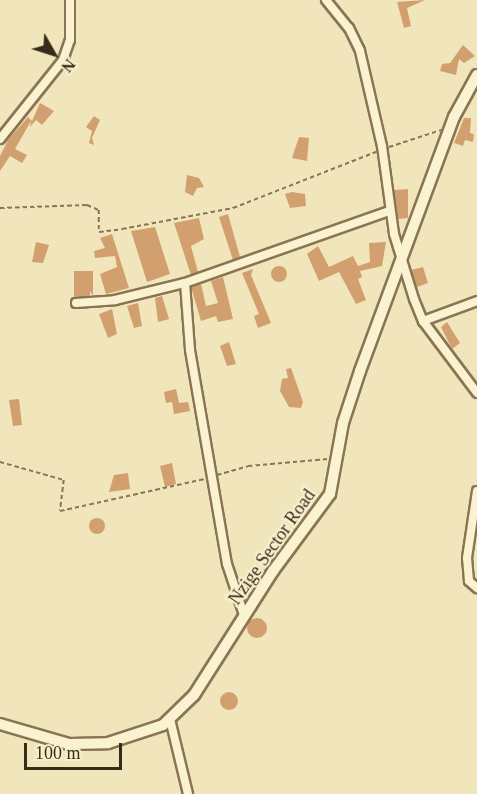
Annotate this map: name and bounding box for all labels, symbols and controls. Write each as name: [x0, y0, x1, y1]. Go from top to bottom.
north arrow: [24, 24, 84, 84]
text: N: [58, 56, 79, 75]
street label: Nzige Sector Road: [224, 485, 320, 609]
scale bar: [27, 731, 124, 769]
text: 100 m: [35, 743, 81, 763]

